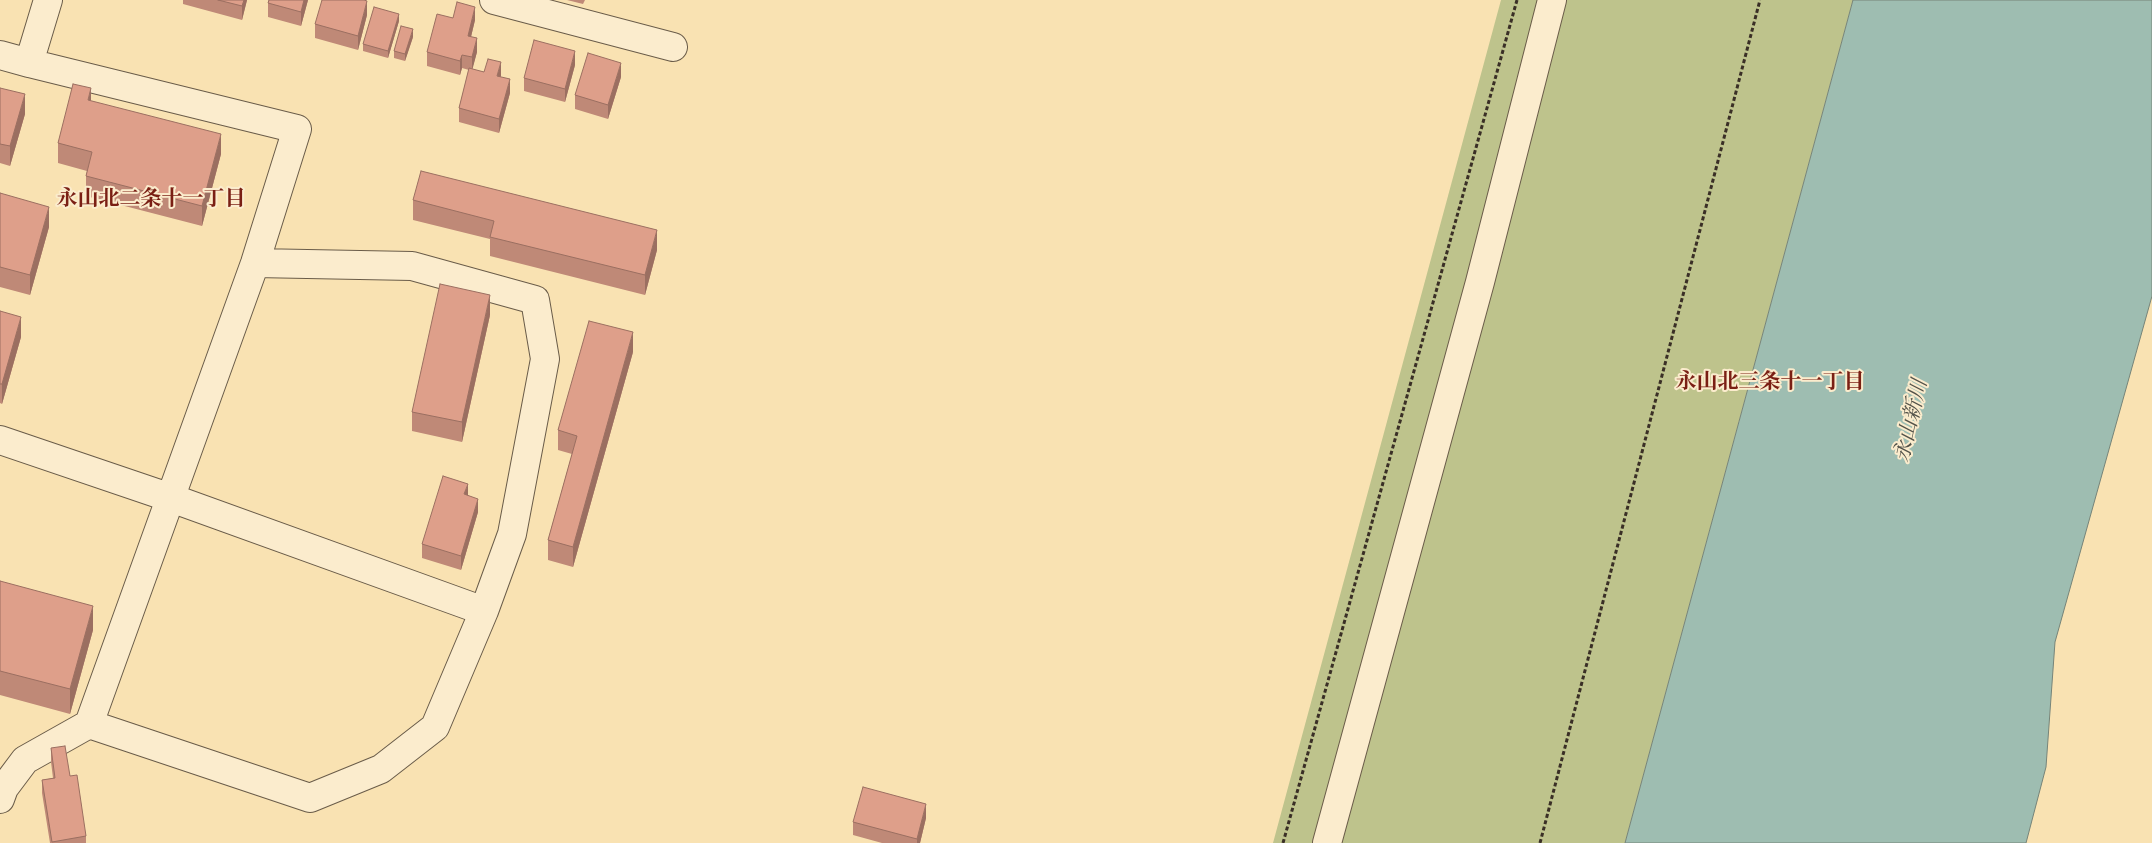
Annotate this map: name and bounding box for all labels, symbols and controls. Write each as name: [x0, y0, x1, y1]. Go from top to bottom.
district label: 永山北二条十一丁目: [57, 187, 245, 213]
district label: 永山北三条十一丁目: [1676, 370, 1864, 396]
water label: 永山新川: [1890, 377, 1934, 465]

